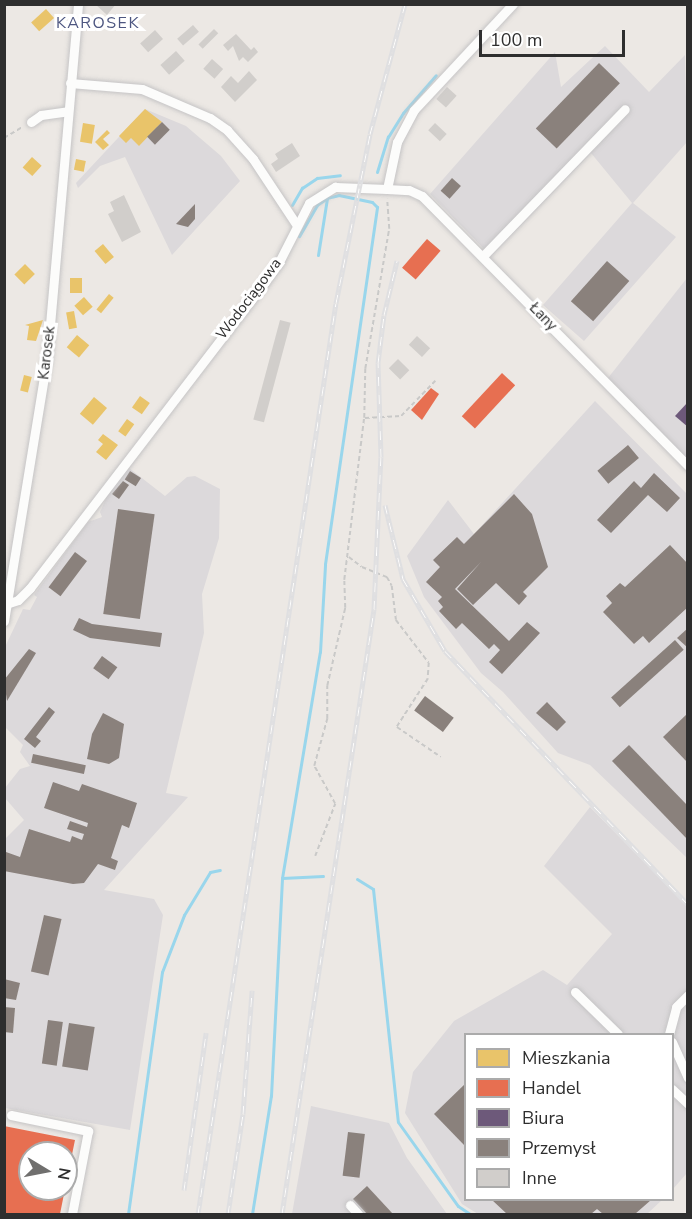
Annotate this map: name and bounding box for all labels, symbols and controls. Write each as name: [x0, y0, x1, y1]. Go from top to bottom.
district label: KAROSEK: [56, 13, 140, 33]
scale bar: [482, 18, 628, 56]
text: 100 m: [490, 28, 542, 52]
street label: Wodociągowa: [213, 255, 285, 343]
street label: Łany: [525, 299, 561, 335]
street label: Karosek: [35, 325, 59, 381]
legend: [464, 1033, 674, 1201]
text: Mieszkania: [522, 1046, 610, 1070]
text: Handel: [522, 1076, 581, 1100]
text: Biura: [522, 1106, 564, 1130]
text: Przemysł: [522, 1136, 596, 1160]
north arrow: [18, 1141, 78, 1201]
text: N: [52, 1166, 76, 1182]
text: Inne: [522, 1166, 557, 1190]

